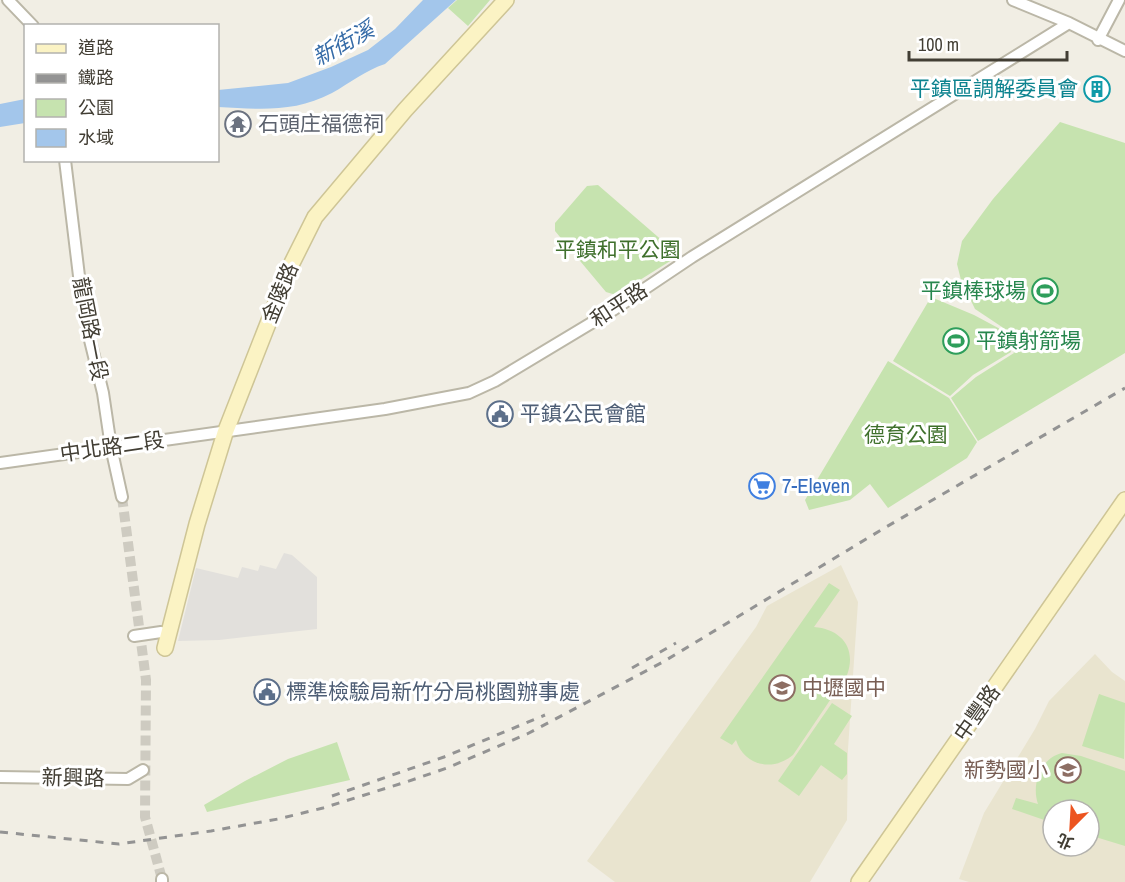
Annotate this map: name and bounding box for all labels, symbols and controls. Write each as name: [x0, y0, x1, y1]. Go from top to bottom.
water label: 新街溪: [307, 12, 382, 72]
legend: [24, 24, 219, 162]
scale bar: [909, 24, 1066, 62]
text: 100 m: [918, 32, 959, 57]
text: 道路: [78, 35, 114, 60]
text: 鐵路: [78, 65, 114, 90]
place label: 平鎮區調解委員會: [910, 74, 1078, 103]
building icon: 平鎮區調解委員會: [1082, 74, 1112, 104]
text: 公園: [78, 95, 114, 120]
temple icon: 石頭庄福德祠: [223, 109, 253, 139]
place label: 石頭庄福德祠: [258, 109, 384, 138]
text: 水域: [78, 125, 114, 150]
park label: 平鎮和平公園: [555, 235, 681, 264]
street label: 金陵路: [254, 258, 305, 327]
street label: 龍岡路一段: [66, 275, 115, 383]
street label: 和平路: [584, 275, 653, 334]
place label: 平鎮棒球場: [921, 276, 1026, 305]
sports icon: 平鎮棒球場: [1030, 276, 1060, 306]
sports icon: 平鎮射箭場: [941, 326, 971, 356]
place label: 平鎮射箭場: [976, 326, 1081, 355]
public building icon: 平鎮公民會館: [485, 399, 515, 429]
place label: 平鎮公民會館: [520, 399, 646, 428]
park label: 德育公園: [864, 420, 948, 449]
street label: 中北路二段: [58, 425, 166, 468]
supermarket icon: 7-Eleven: [747, 471, 777, 501]
place label: 7-Eleven: [782, 471, 850, 500]
school or university icon: 中壢國中: [767, 673, 797, 703]
place label: 中壢國中: [802, 673, 886, 702]
public building icon: 標準檢驗局新竹分局桃園辦事處: [252, 677, 282, 707]
place label: 標準檢驗局新竹分局桃園辦事處: [286, 677, 580, 706]
street label: 中豐路: [947, 679, 1007, 747]
place label: 新勢國小: [964, 755, 1048, 784]
school or university icon: 新勢國小: [1053, 755, 1083, 785]
street label: 新興路: [41, 762, 105, 793]
north arrow: [1041, 798, 1101, 858]
text: 北: [1053, 828, 1077, 855]

